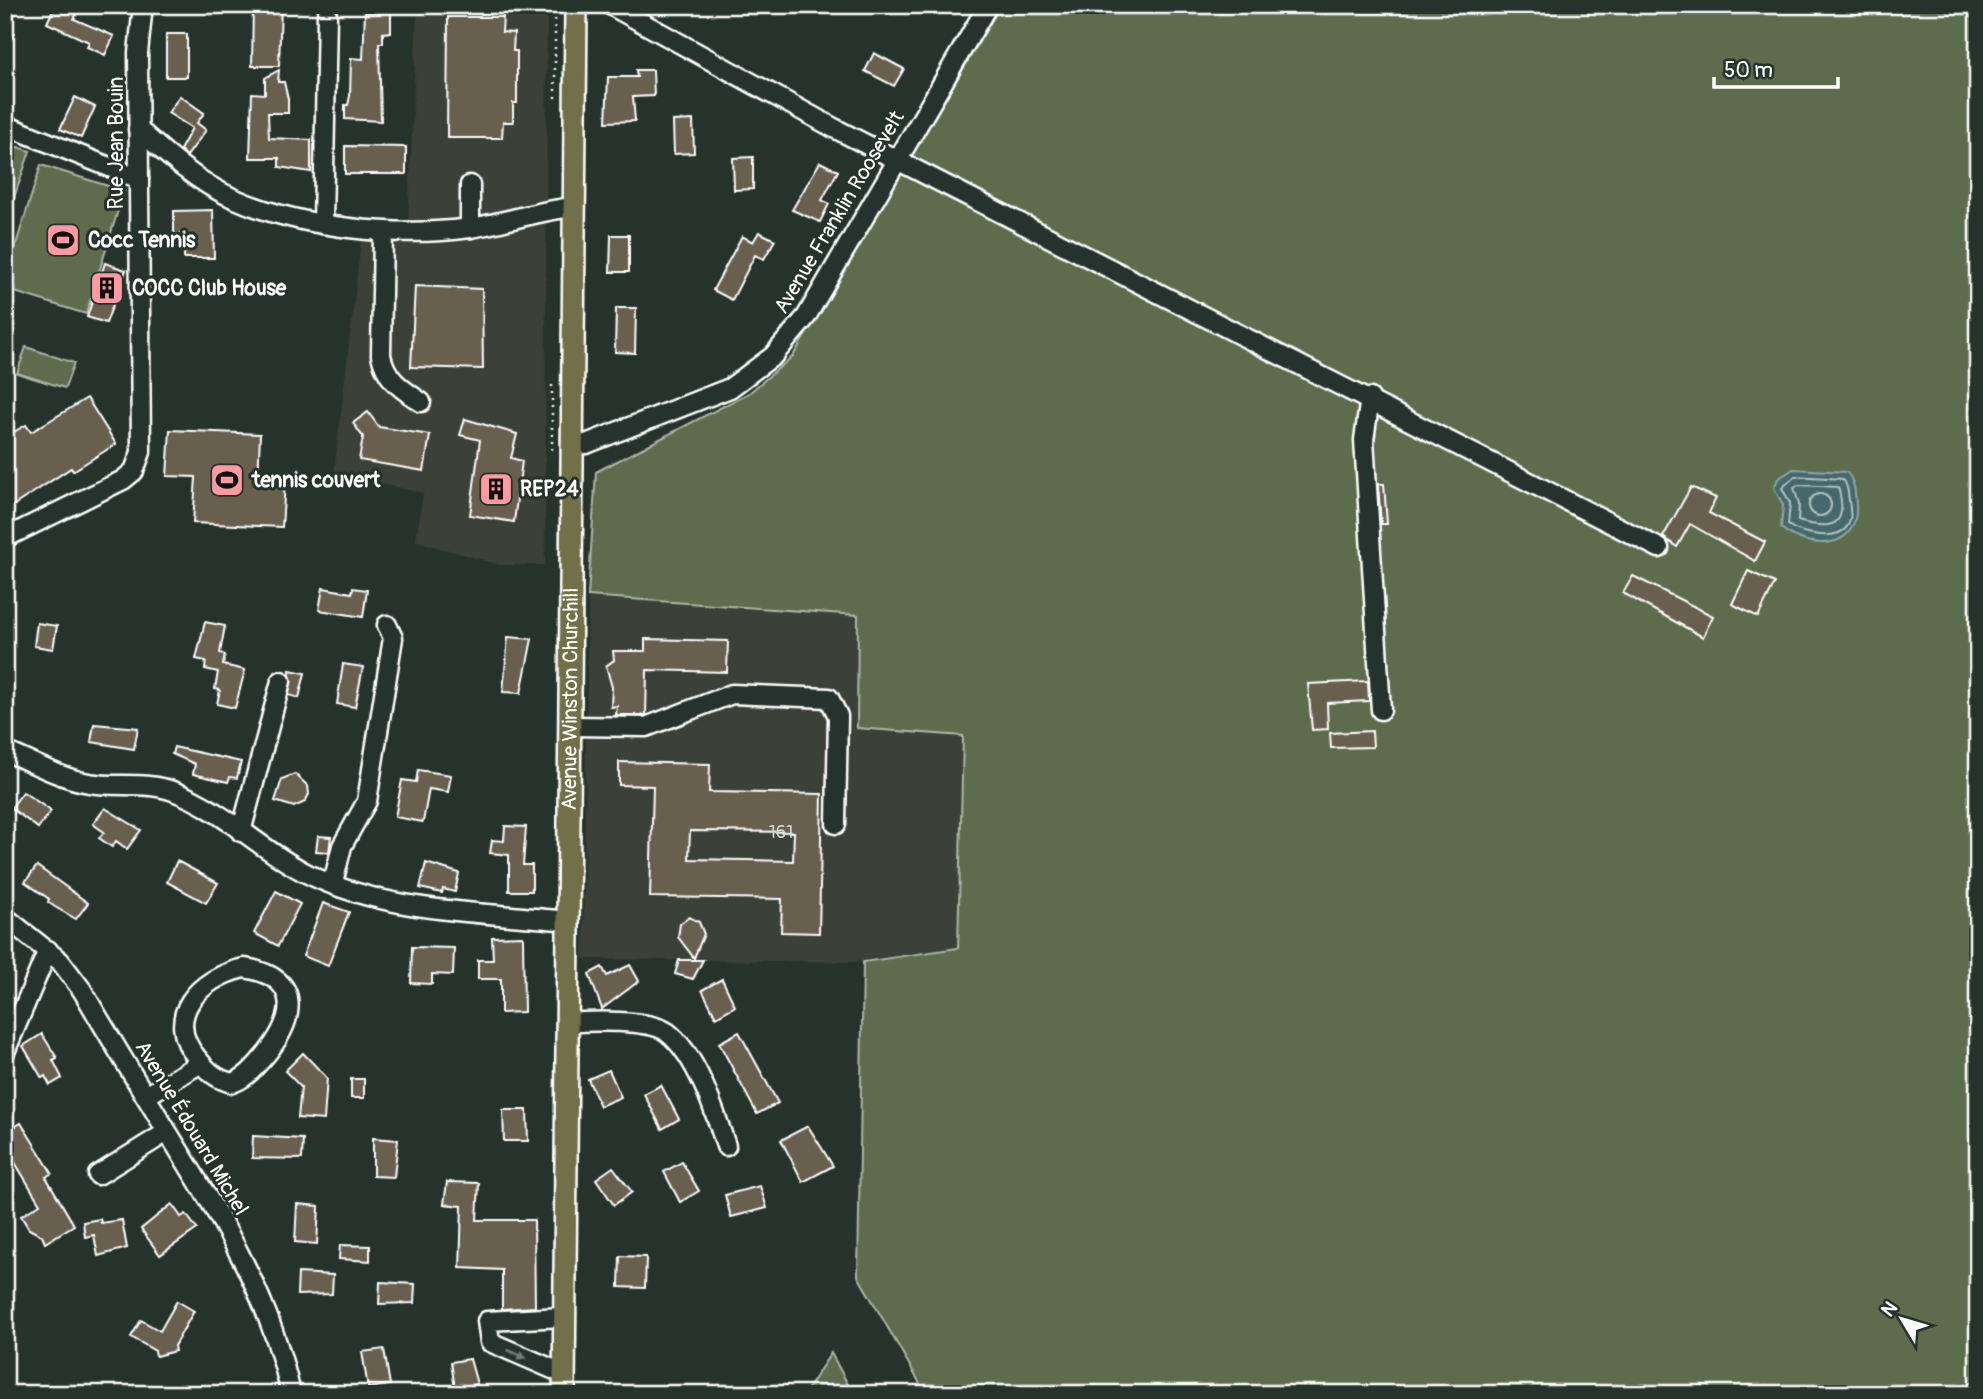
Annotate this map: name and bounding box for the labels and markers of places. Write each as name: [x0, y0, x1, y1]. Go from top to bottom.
sports icon: Cocc Tennis: [44, 221, 82, 259]
place label: Cocc Tennis: [88, 227, 196, 254]
building icon: COCC Club House: [88, 269, 126, 307]
place label: COCC Club House: [132, 275, 287, 302]
sports icon: tennis couvert: [208, 461, 246, 499]
place label: tennis couvert: [251, 467, 381, 494]
building icon: REP24: [477, 470, 515, 508]
place label: REP24: [520, 476, 579, 503]

